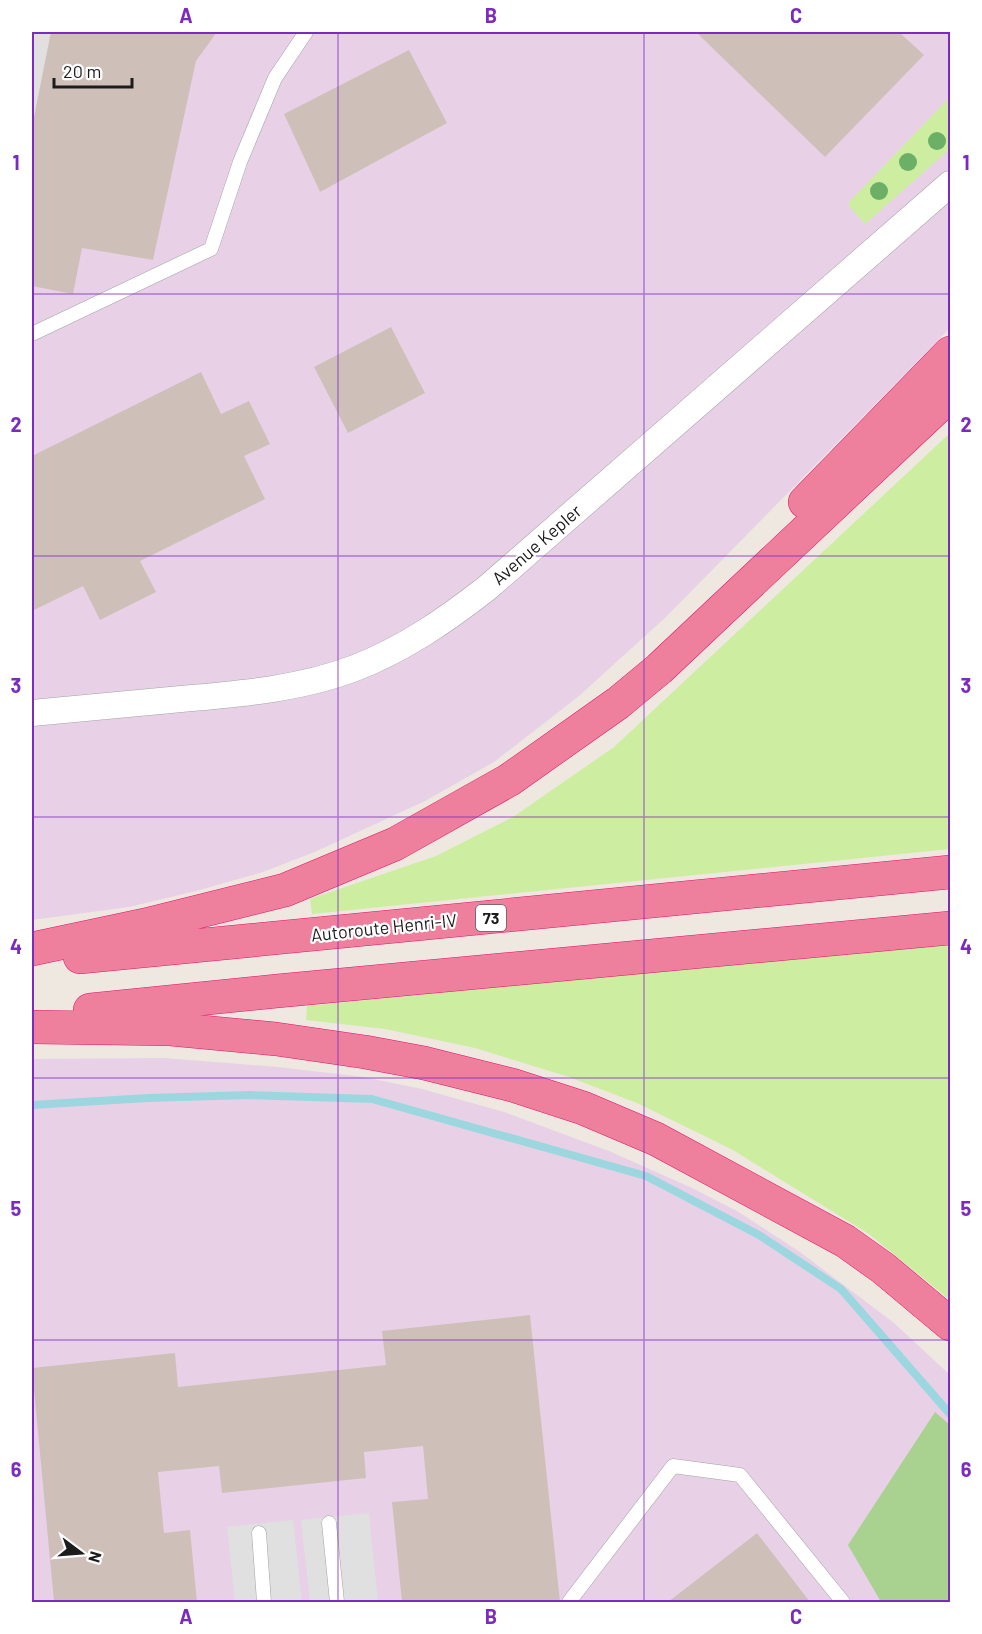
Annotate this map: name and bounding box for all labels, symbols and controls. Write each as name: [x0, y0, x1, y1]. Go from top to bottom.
text: A: [179, 3, 193, 27]
text: B: [485, 3, 497, 27]
text: C: [790, 3, 802, 27]
scale bar: [54, 51, 132, 89]
text: 20 m: [63, 60, 101, 82]
text: 1: [12, 150, 20, 174]
text: 1: [962, 150, 970, 174]
text: 2: [10, 412, 22, 436]
text: 2: [960, 412, 972, 436]
street label: Avenue Kepler: [487, 499, 586, 589]
text: 3: [11, 673, 21, 697]
text: 3: [961, 673, 971, 697]
road number: 73: [476, 905, 506, 931]
street label: Autoroute Henri-IV: [310, 908, 458, 946]
text: 4: [10, 934, 22, 958]
text: 4: [960, 934, 972, 958]
text: 5: [11, 1196, 22, 1220]
text: 5: [961, 1196, 972, 1220]
text: 6: [11, 1457, 22, 1481]
text: 6: [961, 1457, 972, 1481]
north arrow: [51, 1523, 111, 1583]
text: N: [85, 1550, 106, 1565]
text: A: [179, 1604, 193, 1628]
text: B: [485, 1604, 497, 1628]
text: C: [790, 1604, 802, 1628]

